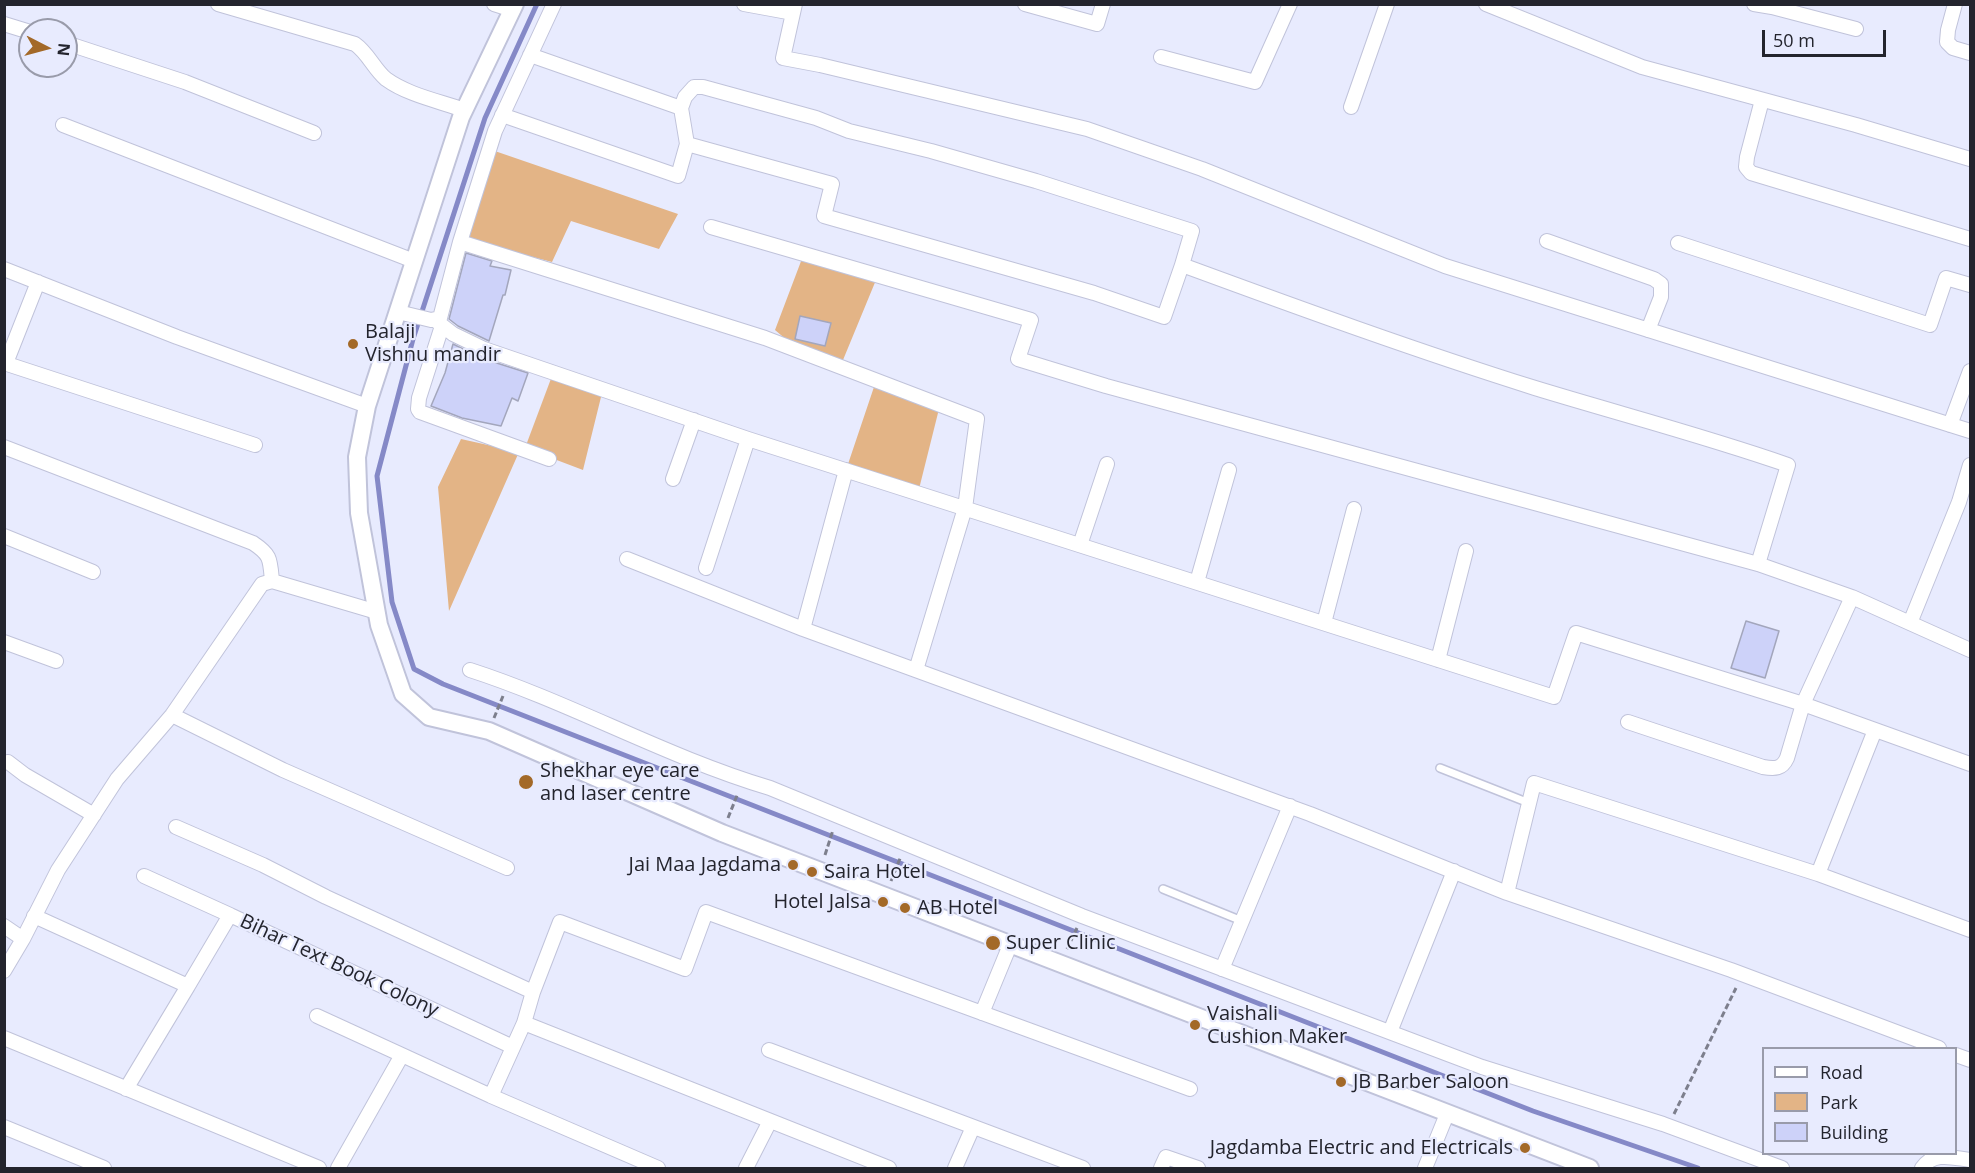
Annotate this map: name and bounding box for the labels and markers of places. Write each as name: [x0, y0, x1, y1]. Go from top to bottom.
place label: Balaji Vishnu mandir: [365, 320, 501, 367]
marker: Balaji Vishnu mandir: [346, 337, 360, 351]
place label: Shekhar eye care and laser centre: [540, 759, 699, 806]
marker: Shekhar eye care and laser centre: [517, 773, 535, 791]
place label: Jai Maa Jagdama: [629, 853, 781, 877]
marker: Jai Maa Jagdama: [786, 858, 800, 872]
place label: Saira Hotel: [824, 860, 926, 884]
marker: Saira Hotel: [805, 865, 819, 879]
place label: Hotel Jalsa: [773, 890, 871, 914]
marker: Hotel Jalsa: [876, 895, 890, 909]
place label: AB Hotel: [917, 896, 998, 920]
marker: AB Hotel: [898, 901, 912, 915]
place label: Super Clinic: [1006, 931, 1116, 955]
marker: Super Clinic: [984, 934, 1002, 952]
place label: Vaishali Cushion Maker: [1207, 1002, 1347, 1049]
marker: Vaishali Cushion Maker: [1188, 1018, 1202, 1032]
place label: JB Barber Saloon: [1353, 1070, 1509, 1094]
marker: JB Barber Saloon: [1334, 1075, 1348, 1089]
place label: Jagdamba Electric and Electricals: [1210, 1136, 1513, 1160]
marker: Jagdamba Electric and Electricals: [1518, 1141, 1532, 1155]

